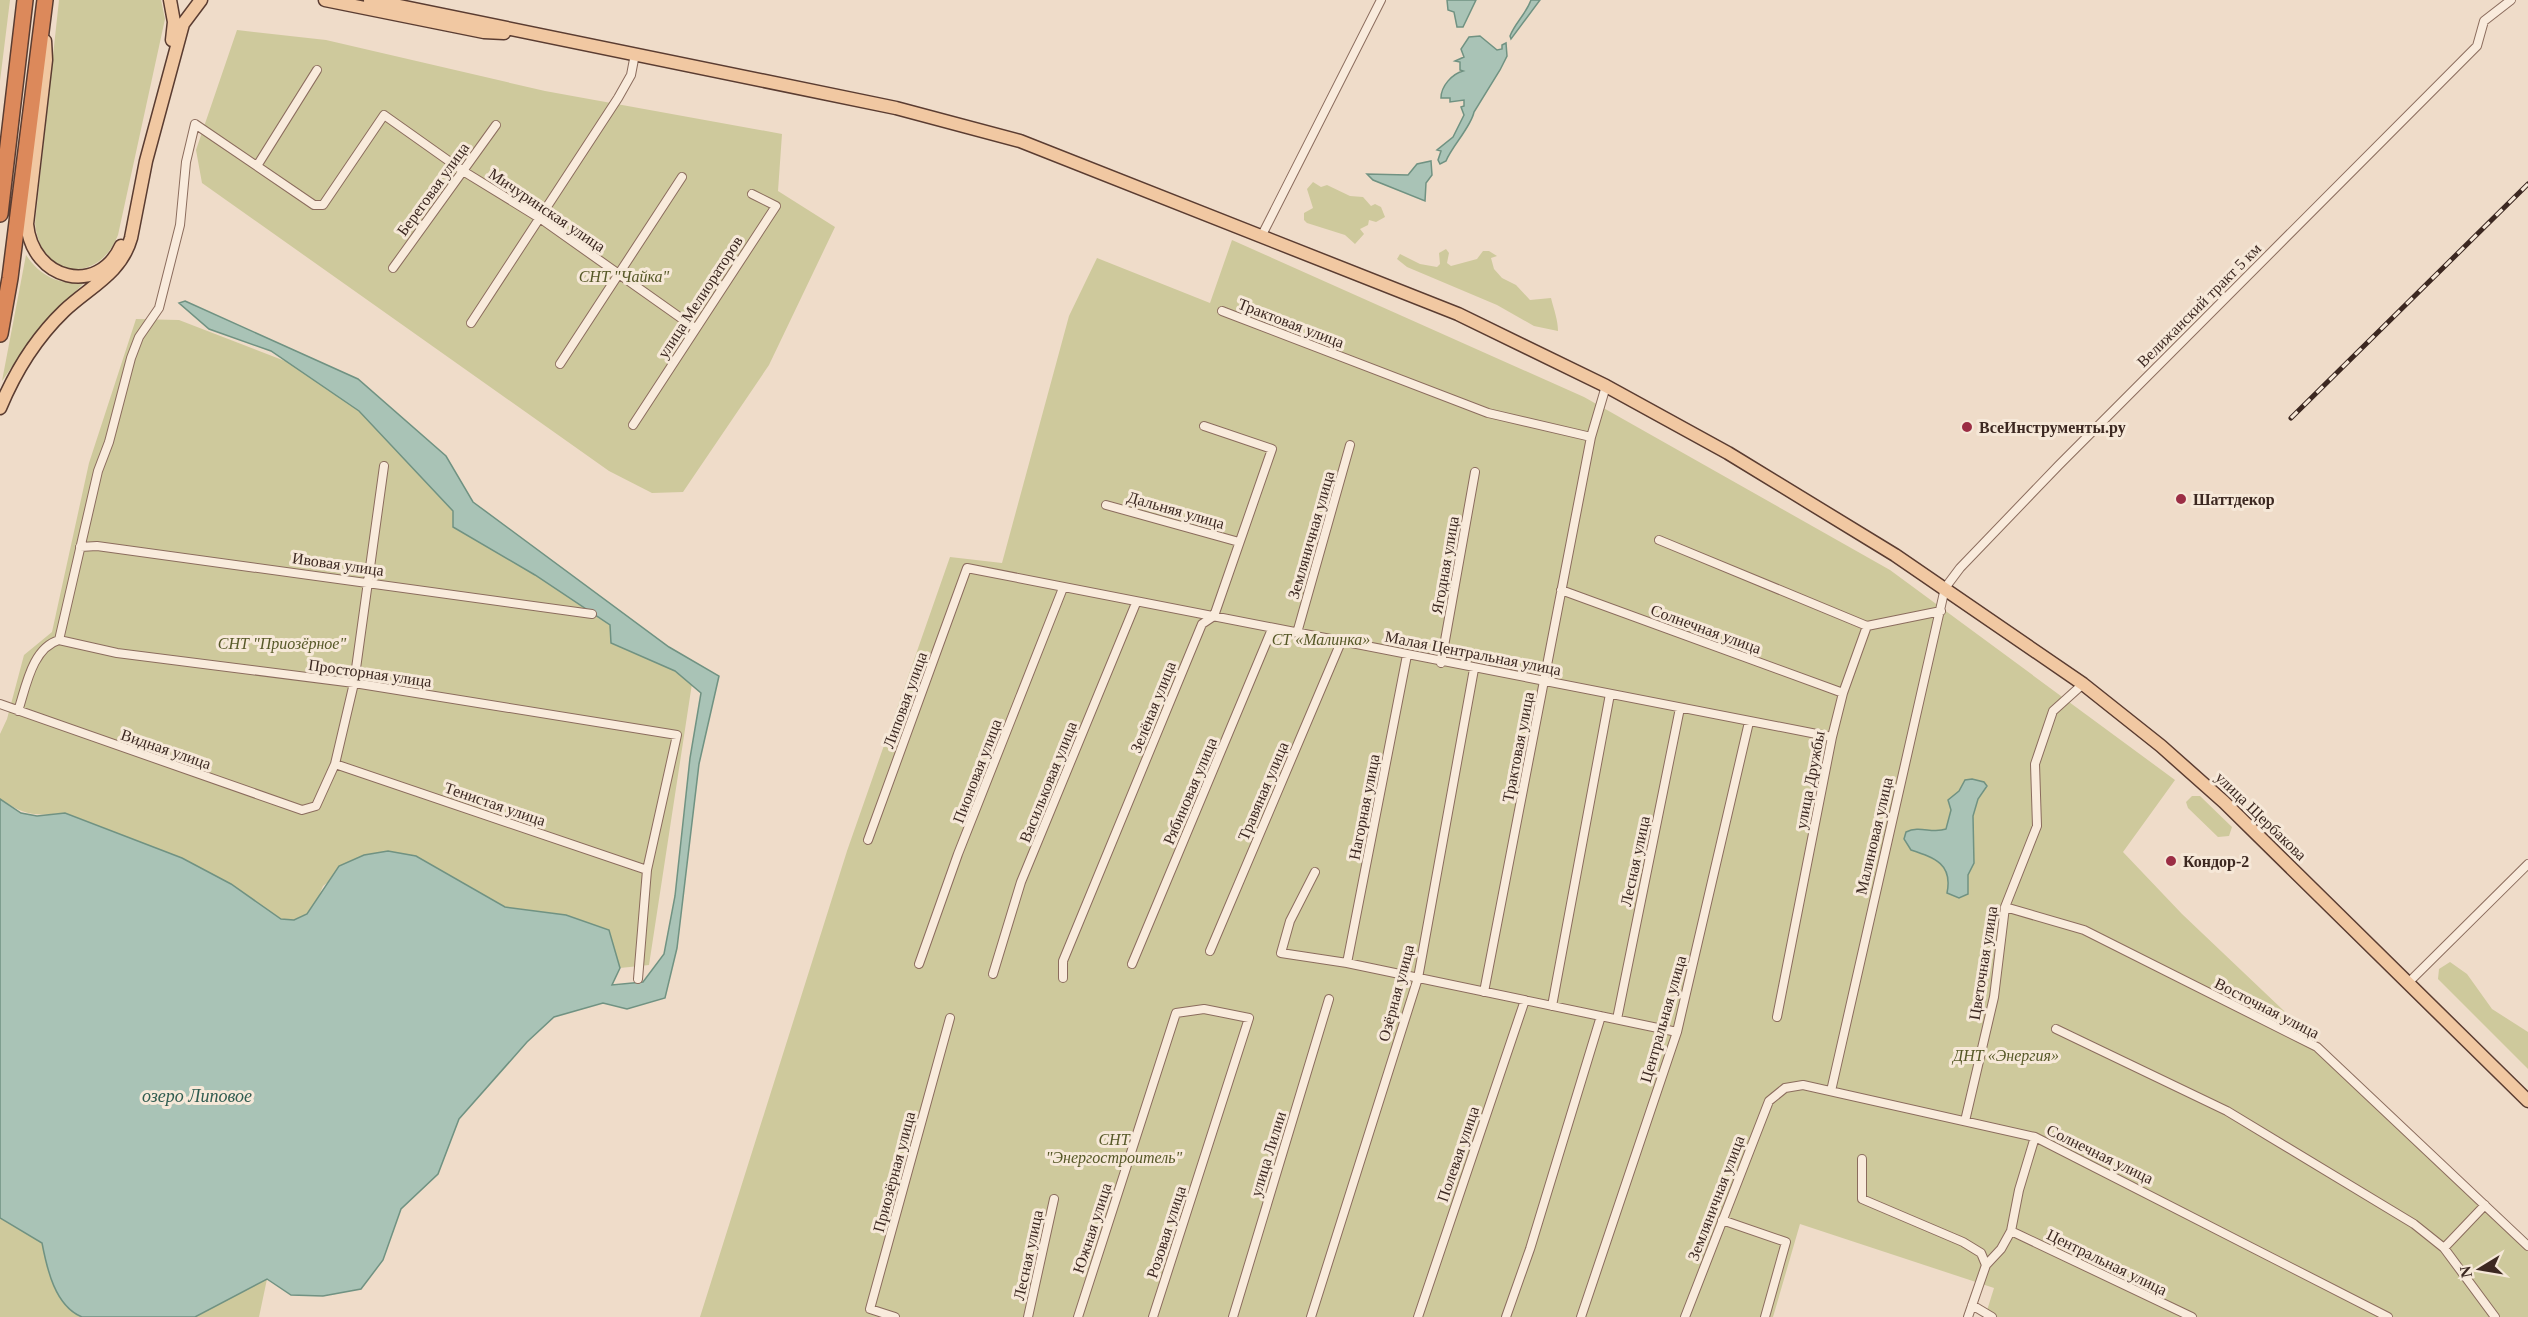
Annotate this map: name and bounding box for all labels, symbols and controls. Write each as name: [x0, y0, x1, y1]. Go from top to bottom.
street label: Береговая улица: [394, 139, 473, 239]
street label: Мичуринская улица: [485, 165, 608, 256]
street label: улица Мелиораторов: [654, 232, 747, 362]
street label: Велижанский тракт 5 км: [2134, 240, 2265, 371]
park label: СНТ "Чайка": [579, 268, 670, 285]
street label: Трактовая улица: [1235, 295, 1346, 352]
place label: ВсеИнструменты.ру: [1979, 419, 2126, 437]
marker: ВсеИнструменты.ру: [1960, 420, 1974, 434]
street label: Земляничная улица: [1285, 469, 1338, 601]
street label: Дальняя улица: [1125, 488, 1227, 533]
place label: Шаттдекор: [2193, 491, 2275, 509]
marker: Шаттдекор: [2174, 492, 2188, 506]
street label: Ягодная улица: [1428, 515, 1463, 615]
street label: Ивовая улица: [291, 549, 385, 580]
street label: Солнечная улица: [1648, 601, 1764, 658]
street label: Малая Центральная улица: [1383, 628, 1563, 679]
park label: CТ «Малинка»: [1272, 631, 1370, 648]
park label: СНТ "Приозёрное": [218, 635, 346, 653]
street label: Липовая улица: [880, 649, 931, 751]
street label: Просторная улица: [307, 656, 433, 691]
street label: Зелёная улица: [1127, 659, 1180, 755]
street label: Трактовая улица: [1499, 690, 1538, 804]
street label: Пионовая улица: [949, 717, 1006, 826]
street label: Васильковая улица: [1016, 719, 1081, 845]
street label: Видная улица: [119, 726, 213, 773]
street label: улица Дружбы: [1792, 729, 1829, 831]
street label: Рябиновая улица: [1160, 735, 1221, 847]
street label: Травяная улица: [1235, 739, 1292, 843]
street label: Нагорная улица: [1345, 753, 1384, 862]
street label: улица Щербакова: [2211, 768, 2310, 864]
street label: Малиновая улица: [1852, 776, 1897, 897]
street label: Тенистая улица: [442, 779, 548, 830]
street label: Лесная улица: [1617, 814, 1654, 908]
place label: Кондор-2: [2183, 853, 2249, 871]
marker: Кондор-2: [2164, 854, 2178, 868]
street label: Цветочная улица: [1966, 905, 2001, 1021]
street label: Озёрная улица: [1375, 943, 1418, 1044]
street label: Центральная улица: [1637, 953, 1690, 1085]
street label: Восточная улица: [2211, 974, 2322, 1043]
park label: ДНТ «Энергия»: [1951, 1047, 2059, 1065]
water label: озеро Липовое: [142, 1086, 252, 1106]
street label: Полевая улица: [1434, 1104, 1483, 1204]
street label: улица Лилии: [1247, 1109, 1290, 1199]
street label: Приозёрная улица: [870, 1110, 919, 1234]
street label: Солнечная улица: [2044, 1121, 2156, 1188]
park label: СНТ "Энергостроитель": [1046, 1131, 1182, 1167]
street label: Земляничная улица: [1684, 1133, 1749, 1263]
street label: Южная улица: [1069, 1181, 1116, 1276]
street label: Розовая улица: [1143, 1184, 1190, 1281]
street label: Лесная улица: [1010, 1208, 1047, 1302]
street label: Центральная улица: [2044, 1226, 2170, 1299]
north arrow: [2450, 1239, 2510, 1299]
text: N: [2456, 1264, 2475, 1279]

